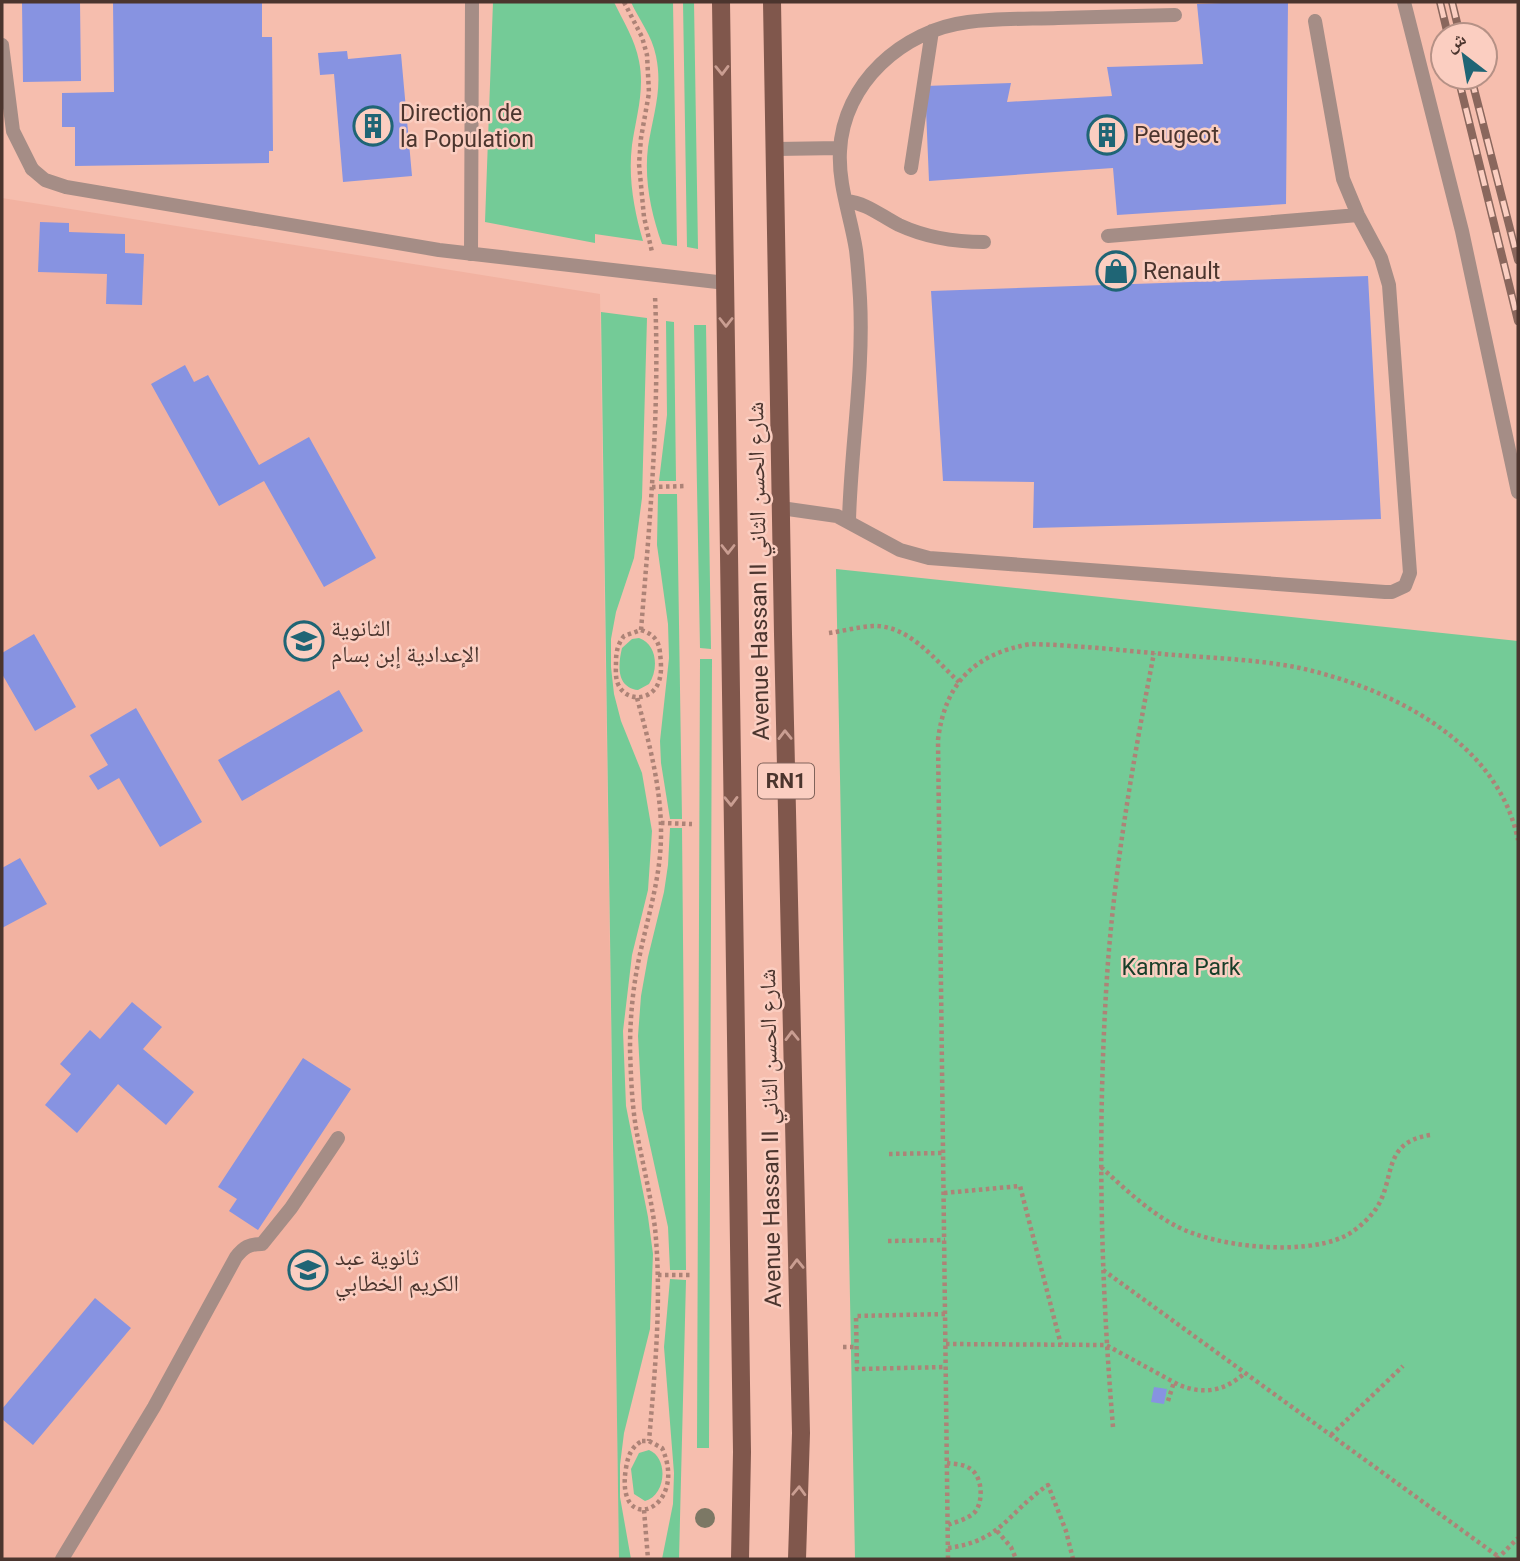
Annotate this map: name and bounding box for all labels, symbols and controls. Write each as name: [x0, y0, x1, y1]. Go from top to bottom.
north arrow: [1429, 21, 1499, 91]
text: ش: [1441, 27, 1470, 57]
one-way arrow: [714, 65, 730, 76]
place label: Direction de la Population: [400, 100, 534, 153]
building icon: Direction de la Population: [352, 105, 394, 147]
building icon: Peugeot: [1086, 114, 1128, 156]
place label: Peugeot: [1134, 122, 1219, 149]
shop icon: Renault: [1095, 250, 1137, 292]
place label: Renault: [1143, 258, 1220, 285]
one-way arrow: [718, 317, 734, 328]
street label: Avenue Hassan II شارع الحسن الثاني: [742, 401, 780, 741]
one-way arrow: [720, 545, 736, 555]
place label: الثانوية الإعدادية إبن بسام: [331, 615, 480, 670]
school or university icon: الثانوية الإعدادية إبن بسام: [283, 620, 325, 662]
one-way arrow: [777, 729, 793, 740]
road number: RN1: [758, 764, 814, 798]
one-way arrow: [723, 797, 739, 807]
park label: Kamra Park: [1121, 954, 1241, 981]
street label: Avenue Hassan II شارع الحسن الثاني: [754, 968, 792, 1308]
one-way arrow: [784, 1030, 799, 1041]
place label: ثانوية عبد الكريم الخطابي: [335, 1244, 459, 1302]
school or university icon: ثانوية عبد الكريم الخطابي: [287, 1249, 329, 1291]
one-way arrow: [789, 1258, 805, 1268]
one-way arrow: [792, 1485, 807, 1496]

